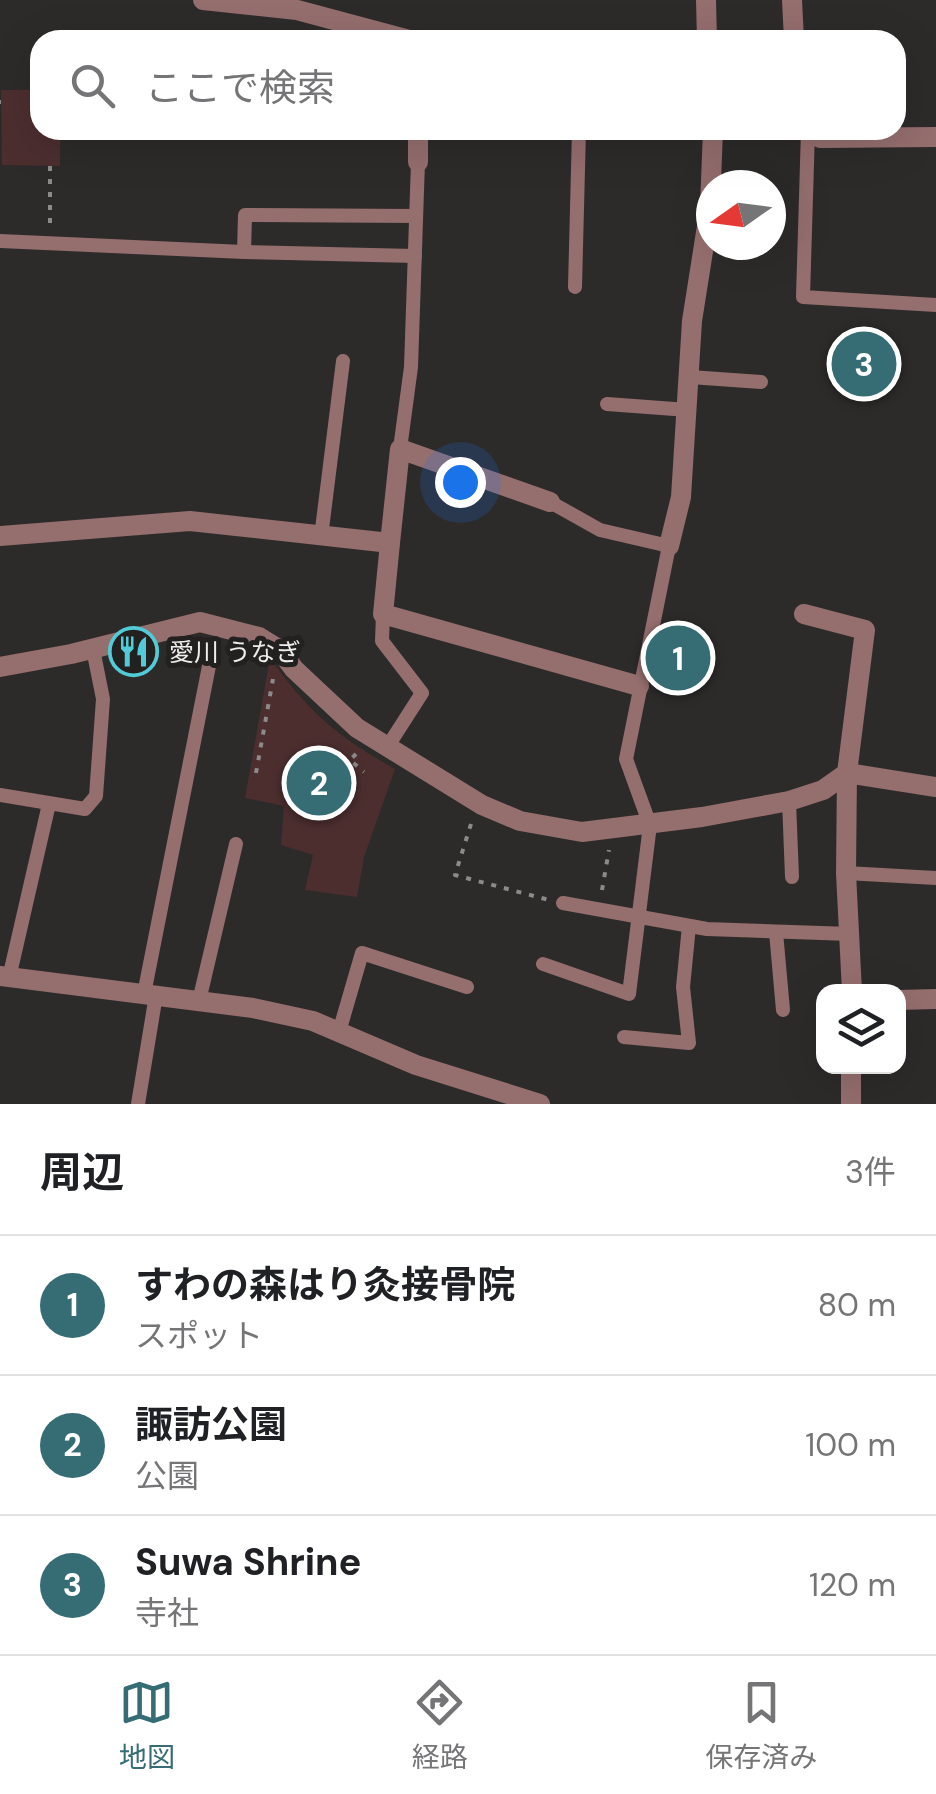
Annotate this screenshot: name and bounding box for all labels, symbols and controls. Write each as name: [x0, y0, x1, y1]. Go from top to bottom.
search box: [30, 30, 906, 140]
icon: search: [65, 58, 120, 113]
text: ここで検索: [145, 63, 335, 113]
north arrow: [696, 170, 786, 260]
pin: 3: [832, 326, 896, 402]
your location: [435, 457, 486, 508]
pin: 1: [646, 620, 710, 696]
restaurant icon: 愛川 うなぎ: [108, 626, 160, 678]
place label: 愛川 うなぎ: [169, 636, 301, 669]
pin: 2: [286, 746, 352, 820]
map controls: [816, 984, 906, 1074]
button: layers: [816, 984, 906, 1074]
text: 周辺: [40, 1145, 124, 1200]
text: 3件: [845, 1151, 896, 1193]
text: すわの森はり灸接骨院: [135, 1260, 515, 1310]
text: 1: [67, 1284, 78, 1326]
text: 80 m: [818, 1284, 896, 1326]
text: スポット: [135, 1315, 263, 1357]
text: 諏訪公園: [135, 1400, 287, 1450]
text: 2: [63, 1424, 82, 1466]
text: 100 m: [805, 1424, 896, 1466]
text: 公園: [135, 1455, 199, 1497]
text: Suwa Shrine: [135, 1537, 361, 1587]
text: 3: [63, 1564, 82, 1606]
text: 120 m: [809, 1564, 896, 1606]
text: 寺社: [135, 1592, 199, 1634]
tab: 地図: [119, 1675, 175, 1776]
tab: 経路: [412, 1675, 468, 1776]
tab: 保存済み: [705, 1675, 817, 1776]

